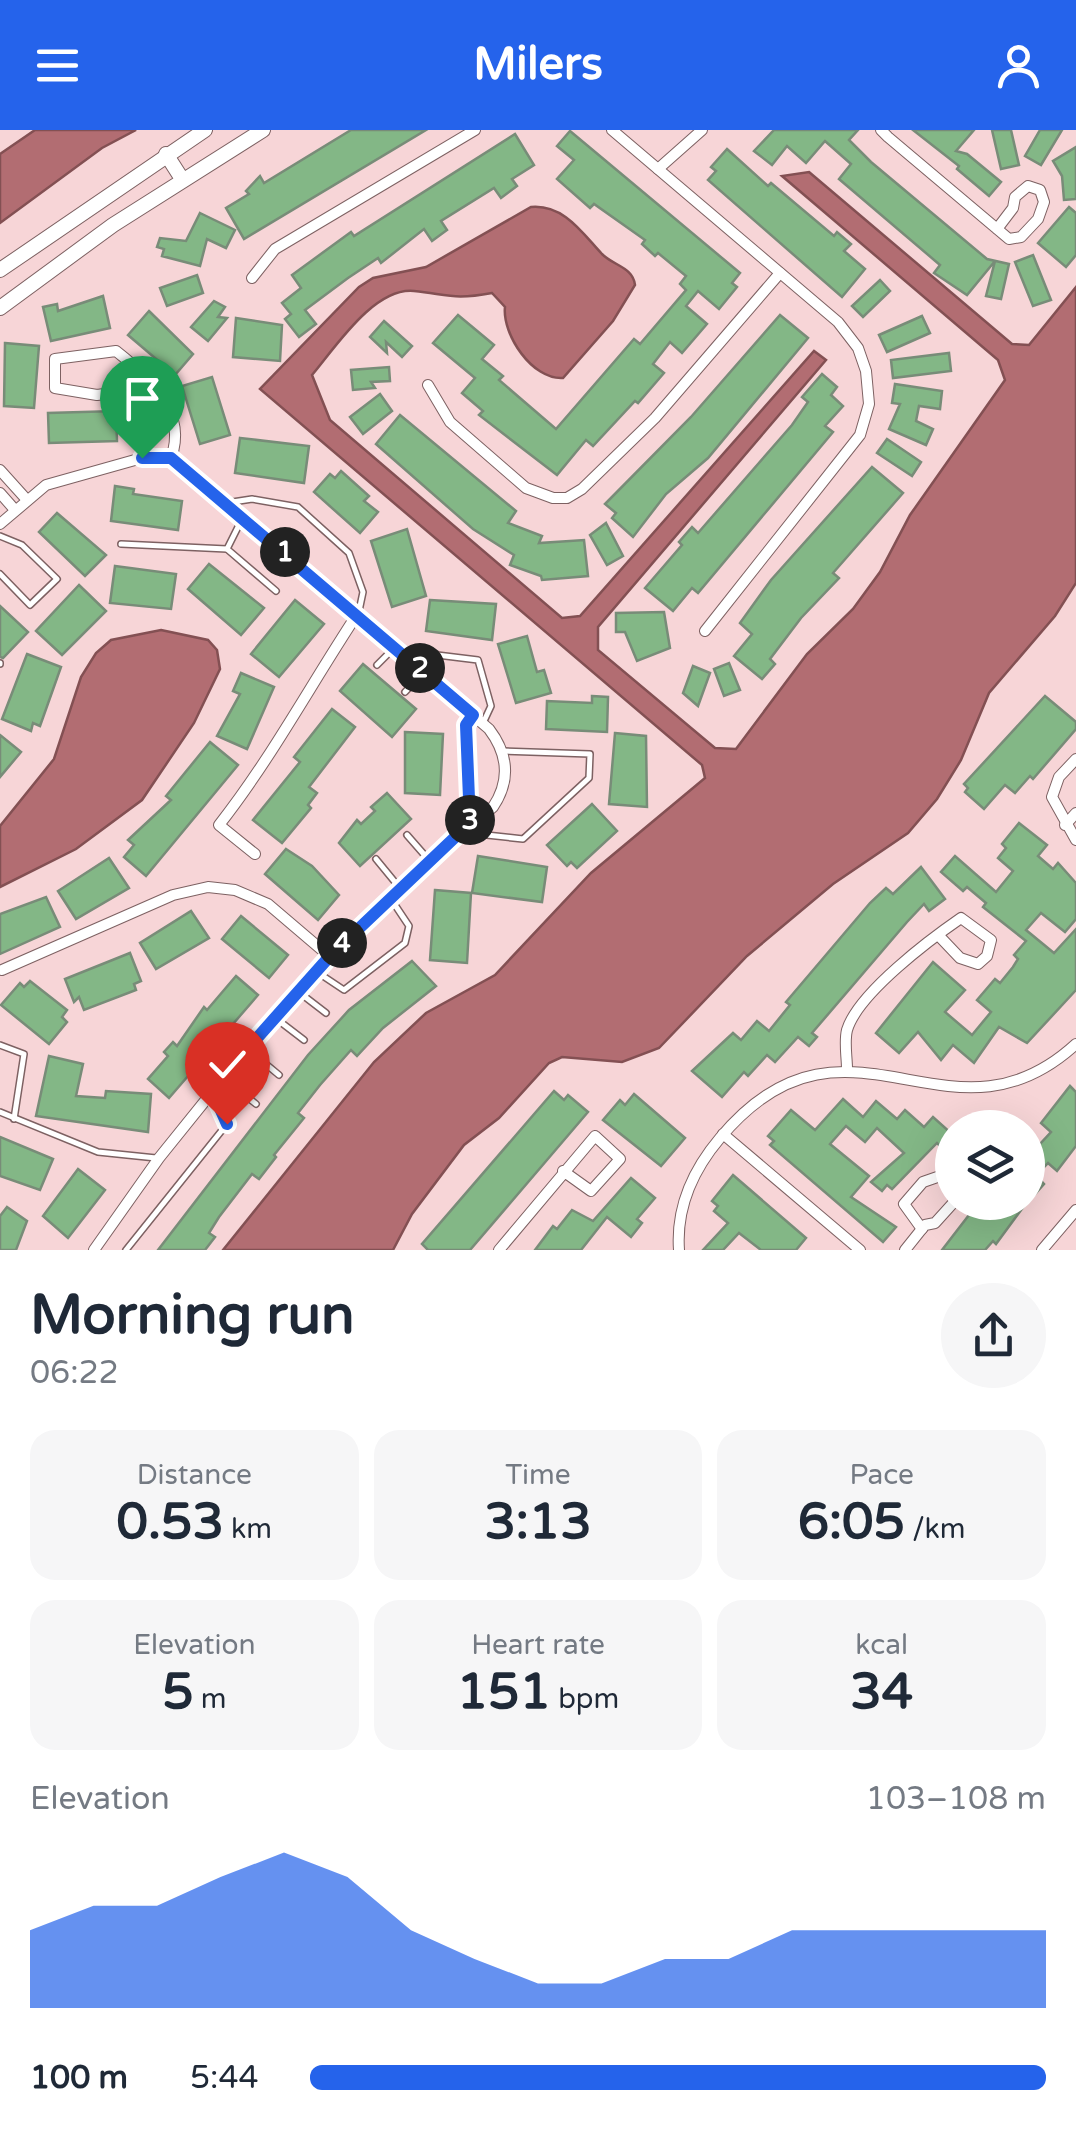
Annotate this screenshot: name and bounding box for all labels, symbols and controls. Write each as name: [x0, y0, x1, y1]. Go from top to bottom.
icon: menu: [30, 38, 85, 93]
text: Milers: [473, 38, 603, 92]
icon: person: [991, 38, 1046, 93]
pin: [100, 356, 185, 459]
icon: arrive: [115, 371, 170, 426]
pin: 1: [260, 527, 310, 577]
text: 1: [276, 535, 294, 569]
pin: 2: [395, 643, 445, 693]
text: 2: [411, 651, 429, 685]
pin: 3: [445, 795, 495, 845]
text: 3: [461, 803, 479, 837]
pin: 4: [317, 918, 367, 968]
text: 4: [333, 926, 351, 960]
pin: [185, 1022, 270, 1125]
icon: check: [200, 1037, 255, 1092]
map controls: [935, 1110, 1045, 1220]
button: layers: [935, 1110, 1045, 1220]
text: Morning run: [30, 1283, 355, 1349]
button: share: [941, 1283, 1046, 1388]
text: 06:22: [30, 1354, 119, 1392]
text: Distance: [137, 1458, 252, 1492]
text: Time: [505, 1458, 571, 1492]
text: Pace: [849, 1458, 914, 1492]
text: 0.53: [117, 1492, 224, 1552]
text: 3:13: [484, 1492, 592, 1552]
text: 6:05: [798, 1492, 905, 1552]
text: km: [224, 1512, 272, 1546]
text: /km: [905, 1512, 966, 1546]
text: Elevation: [133, 1628, 256, 1662]
text: Heart rate: [471, 1628, 605, 1662]
text: kcal: [855, 1628, 908, 1662]
text: 5: [162, 1662, 194, 1722]
text: 151: [457, 1662, 551, 1722]
text: 34: [850, 1662, 913, 1722]
text: m: [194, 1682, 227, 1716]
text: bpm: [551, 1682, 619, 1716]
text: Elevation: [30, 1780, 170, 1818]
text: 103–108 m: [866, 1780, 1046, 1818]
text: 100 m: [30, 2059, 128, 2097]
text: 5:44: [190, 2059, 259, 2097]

